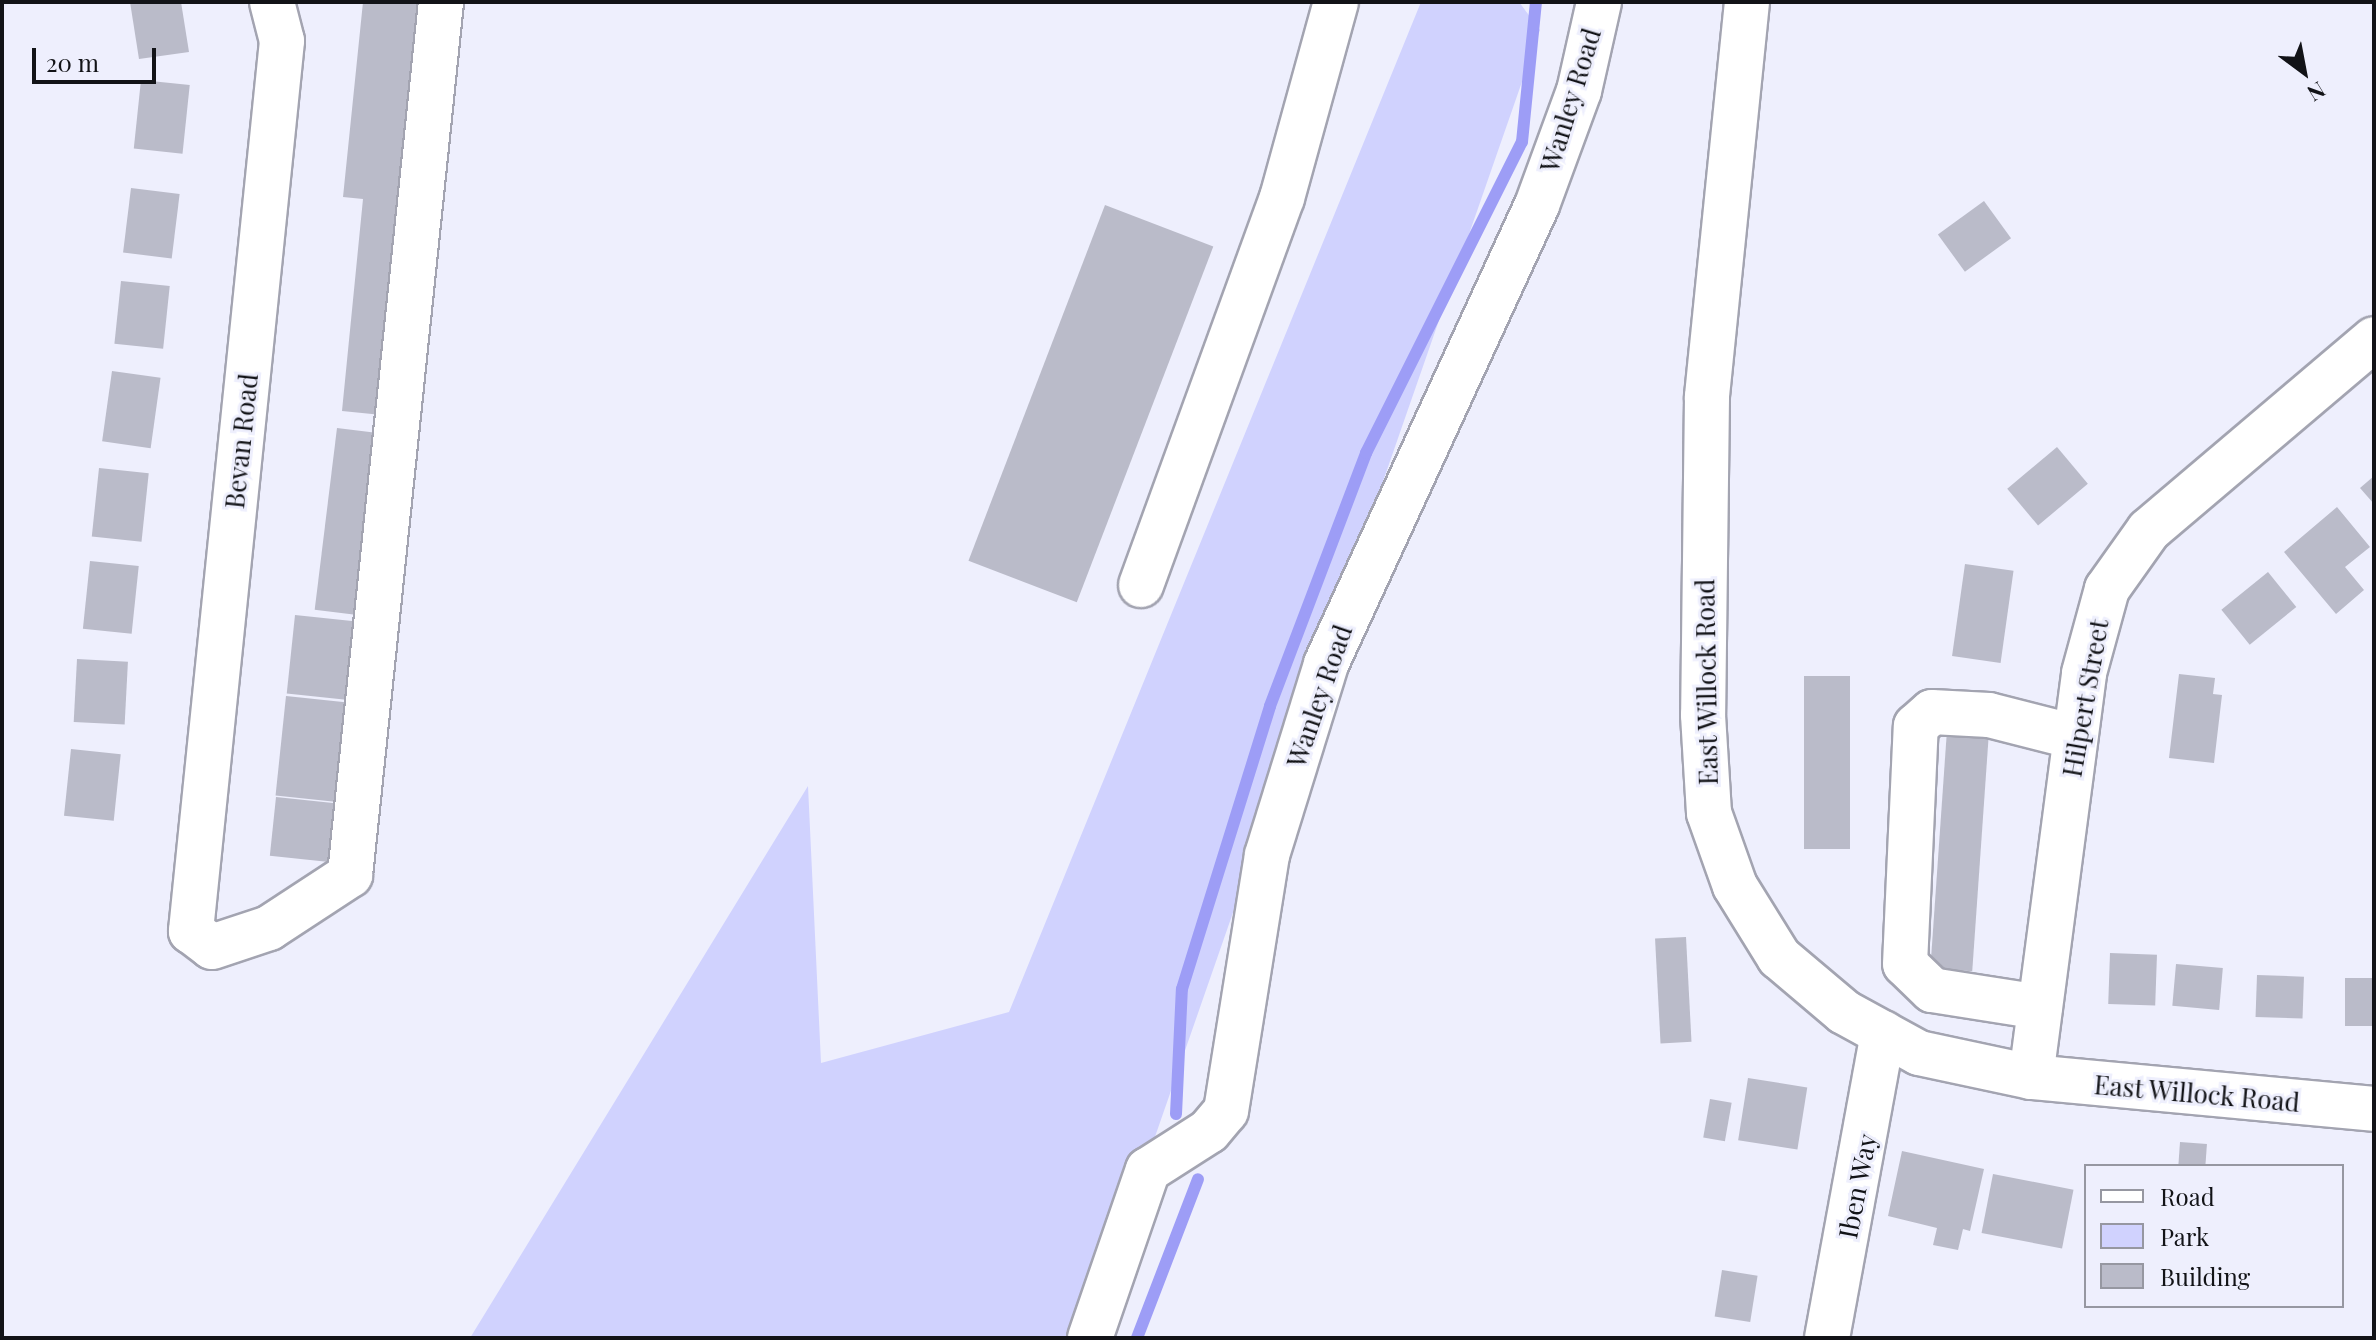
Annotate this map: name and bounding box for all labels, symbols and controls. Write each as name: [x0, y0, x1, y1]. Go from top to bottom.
street label: Wanley Road: [1533, 24, 1607, 176]
scale bar: [36, 32, 160, 82]
north arrow: [2264, 32, 2344, 112]
text: 20 m: [46, 46, 99, 78]
text: N: [2302, 75, 2331, 109]
street label: Bevan Road: [218, 372, 264, 510]
street label: East Willock Road: [1689, 578, 1723, 786]
street label: Hilpert Street: [2056, 616, 2114, 780]
street label: Wanley Road: [1280, 620, 1358, 772]
street label: East Willock Road: [2092, 1068, 2302, 1118]
street label: Iben Way: [1832, 1131, 1882, 1241]
legend: [2084, 1164, 2344, 1308]
text: Road: [2160, 1180, 2215, 1212]
text: Park: [2160, 1220, 2209, 1252]
text: Building: [2160, 1260, 2250, 1292]

